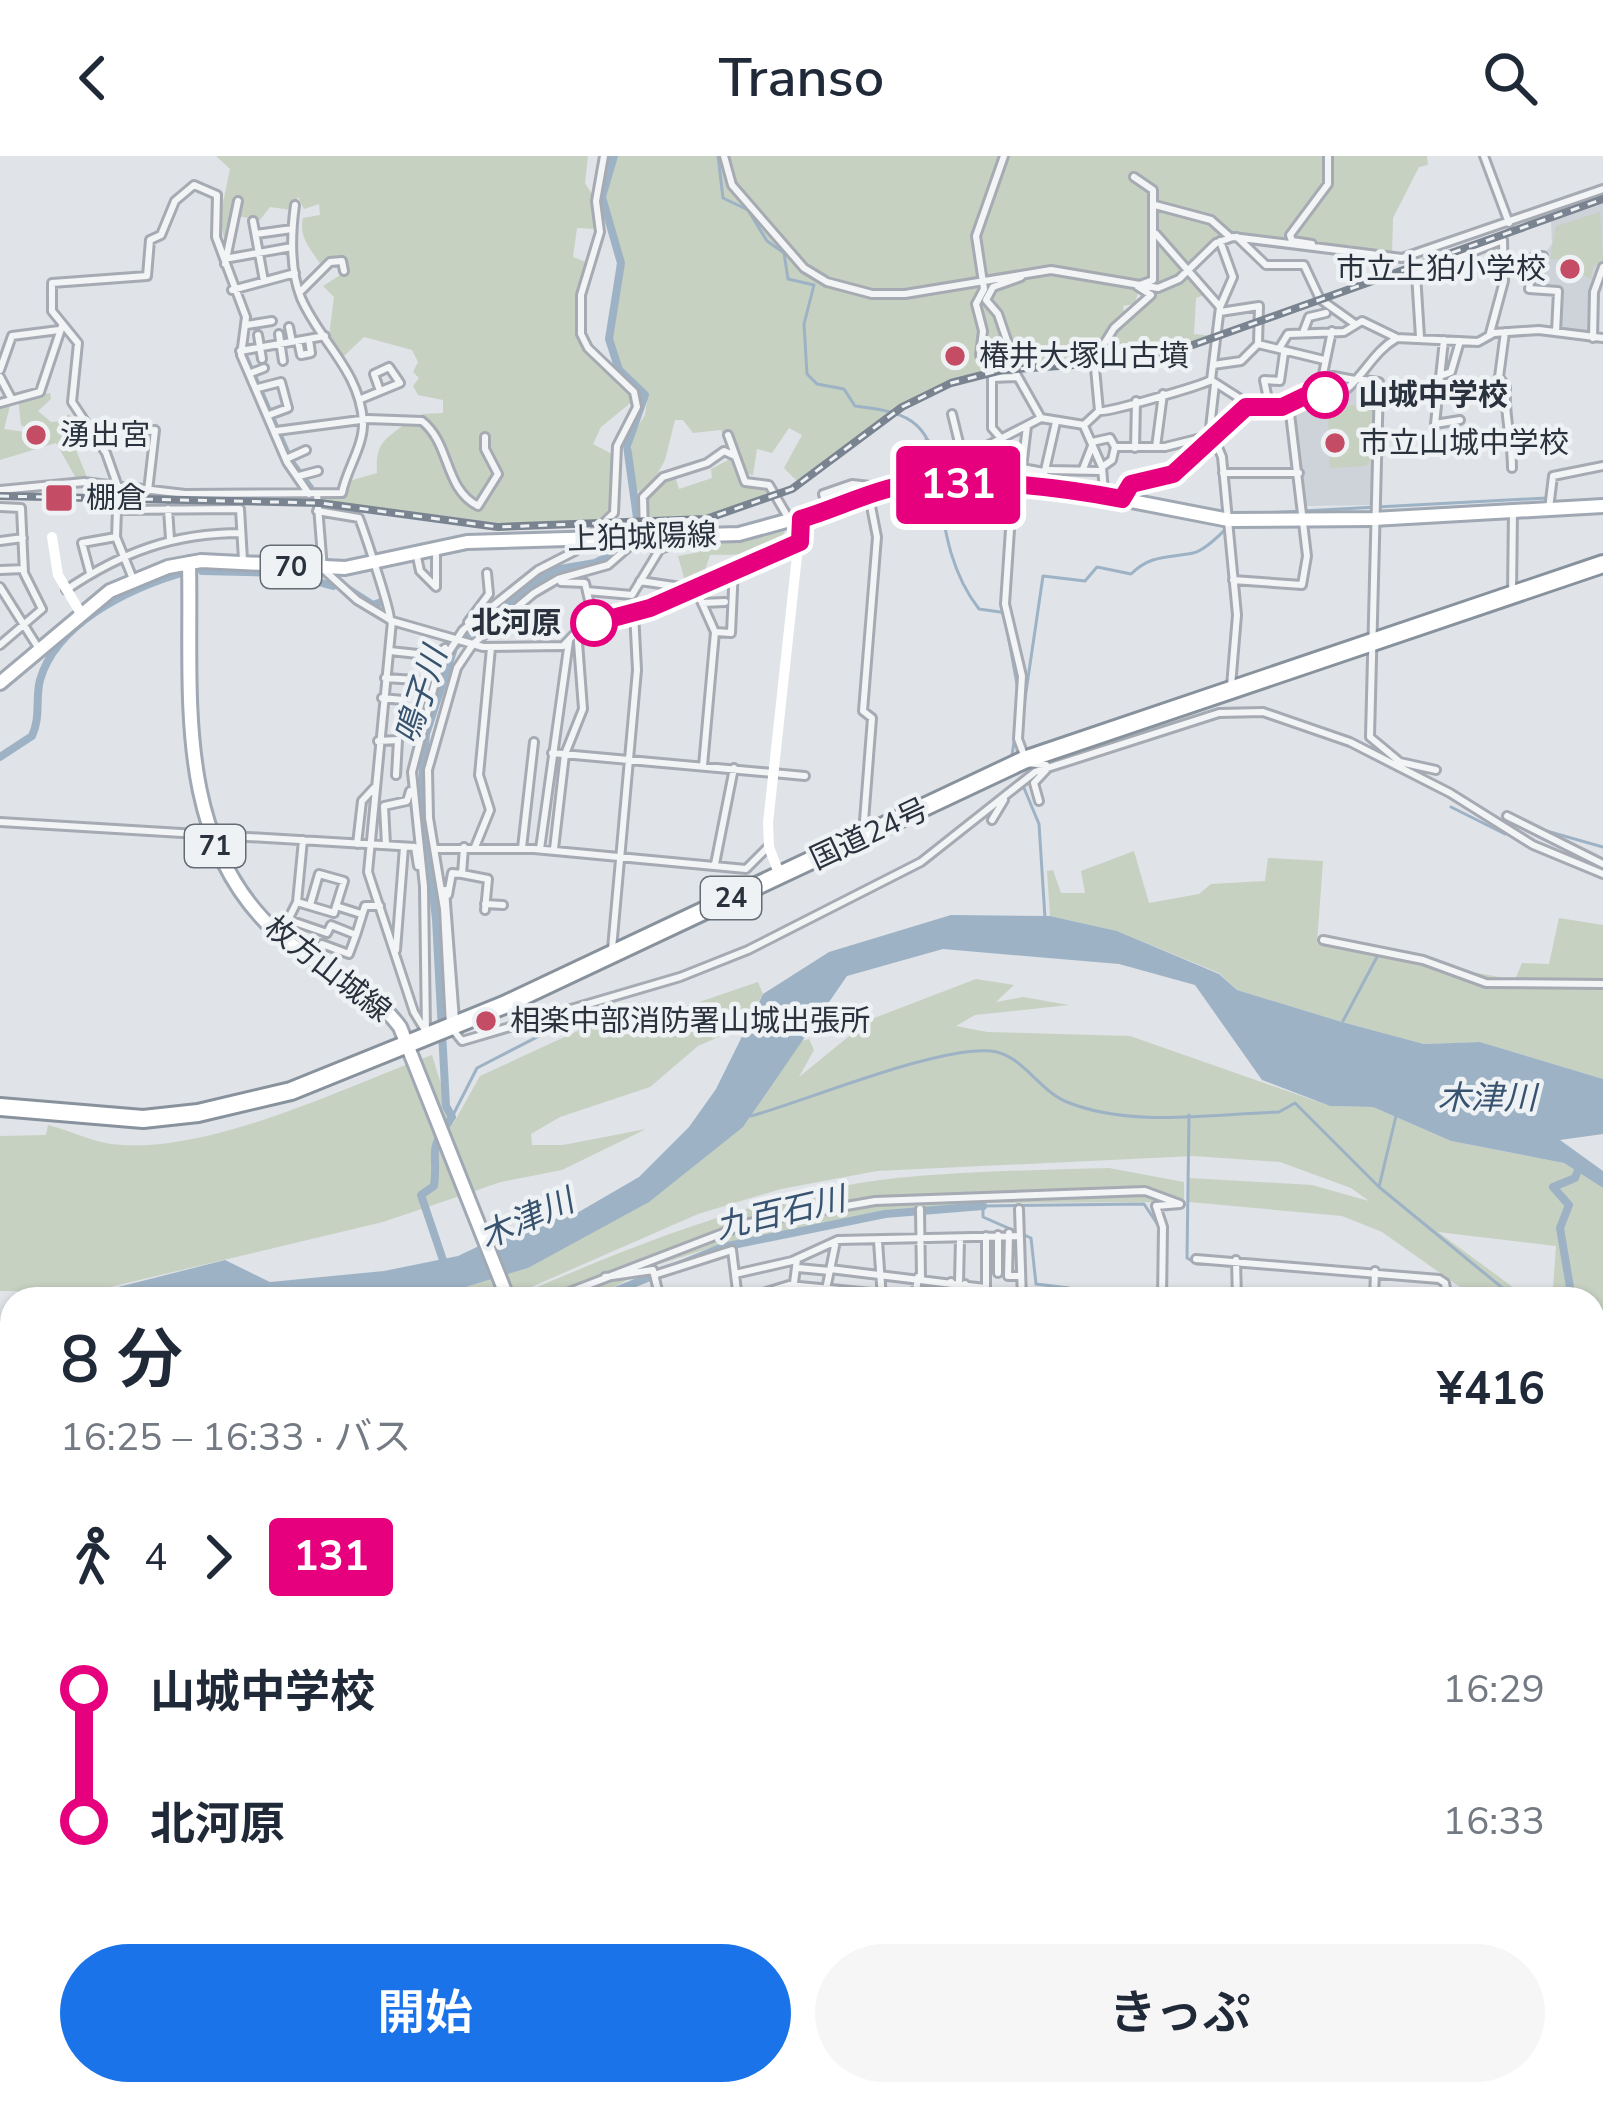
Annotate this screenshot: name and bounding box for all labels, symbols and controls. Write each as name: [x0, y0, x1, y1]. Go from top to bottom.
text: Transo: [719, 41, 884, 115]
icon: back: [60, 45, 126, 111]
icon: search: [1477, 45, 1543, 111]
place label: 市立上狛小学校: [1336, 249, 1546, 290]
marker: 市立上狛小学校: [1557, 256, 1583, 282]
place label: 椿井大塚山古墳: [979, 336, 1189, 377]
marker: 椿井大塚山古墳: [942, 343, 968, 369]
marker: 山城中学校: [1303, 373, 1347, 417]
place label: 山城中学校: [1358, 375, 1508, 416]
place label: 湧出宮: [60, 415, 150, 456]
marker: 湧出宮: [23, 422, 49, 448]
place label: 市立山城中学校: [1359, 423, 1569, 464]
marker: 市立山城中学校: [1322, 430, 1348, 456]
line badge: 131: [889, 446, 1027, 524]
text: 131: [920, 456, 996, 513]
place label: 棚倉: [86, 478, 146, 519]
marker: 棚倉: [43, 482, 75, 514]
street label: 上狛城陽線: [566, 514, 718, 561]
road number: 70: [261, 546, 321, 588]
marker: 北河原: [572, 601, 616, 645]
place label: 北河原: [471, 603, 561, 644]
water label: 鳴子川: [385, 639, 459, 749]
street label: 国道24号: [803, 789, 935, 880]
road number: 71: [185, 825, 245, 867]
road number: 24: [701, 877, 761, 919]
street label: 枚方山城線: [256, 907, 399, 1032]
place label: 相楽中部消防署山城出張所: [510, 1001, 870, 1042]
marker: 相楽中部消防署山城出張所: [473, 1008, 499, 1034]
water label: 木津川: [1438, 1076, 1540, 1121]
water label: 九百石川: [711, 1176, 853, 1250]
water label: 木津川: [472, 1177, 584, 1260]
text: 8 分: [60, 1315, 183, 1405]
text: ¥416: [1437, 1359, 1545, 1420]
text: 16:25 – 16:33 · バス: [60, 1411, 411, 1464]
icon: walk: [60, 1524, 126, 1590]
icon: forward: [185, 1524, 251, 1590]
text: 131: [293, 1528, 369, 1585]
text: 4: [144, 1531, 167, 1584]
text: 山城中学校: [150, 1662, 375, 1723]
text: 16:29: [1443, 1663, 1545, 1716]
text: 北河原: [150, 1794, 285, 1855]
text: 16:33: [1443, 1795, 1545, 1848]
button: 開始: [60, 1944, 791, 2082]
button: きっぷ: [815, 1944, 1545, 2082]

